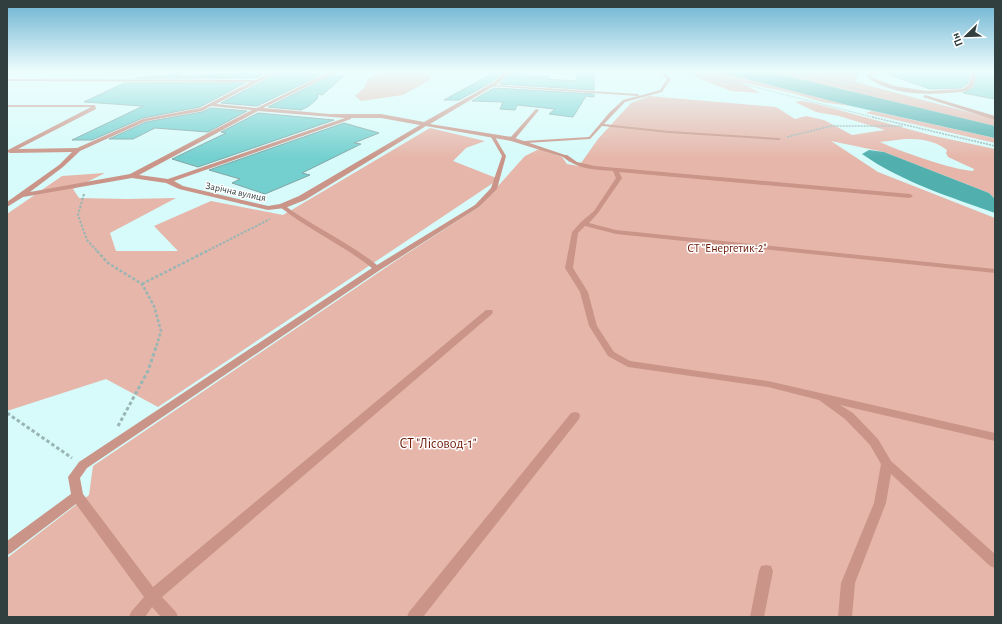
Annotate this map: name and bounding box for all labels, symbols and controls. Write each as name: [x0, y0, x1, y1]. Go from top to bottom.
north arrow: [946, 16, 986, 56]
text: Пн: [950, 31, 965, 48]
street label: Зарічна вулиця: [205, 181, 267, 203]
park label: СТ "Енергетик-2": [687, 242, 767, 254]
park label: СТ "Лісовод-1": [399, 437, 477, 451]

